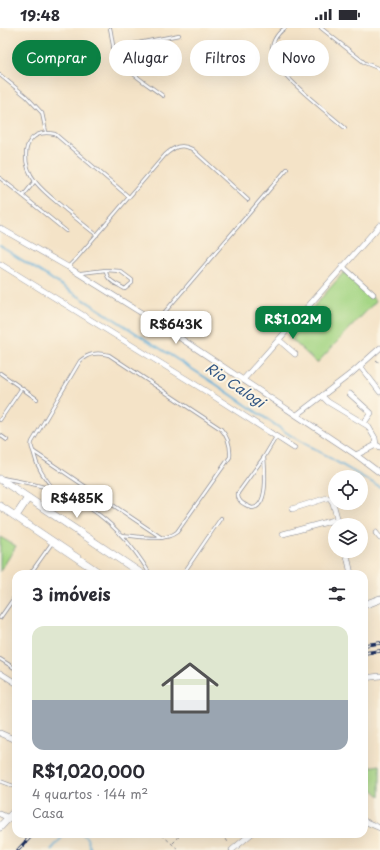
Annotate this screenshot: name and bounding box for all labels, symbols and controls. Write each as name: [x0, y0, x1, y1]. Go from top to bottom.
text: 19:48: [20, 3, 60, 26]
chip: Comprar: [12, 40, 101, 76]
chip: Alugar: [109, 40, 182, 76]
chip: Filtros: [190, 40, 260, 76]
chip: Novo: [268, 40, 329, 76]
pin: R$1.02M: [256, 306, 330, 340]
text: R$1.02M: [264, 309, 322, 328]
pin: R$643K: [143, 311, 209, 345]
text: R$643K: [149, 314, 203, 333]
water label: Rio Calogi: [201, 357, 271, 413]
map controls: [328, 470, 368, 558]
button: locate: [328, 470, 368, 510]
pin: R$485K: [44, 485, 110, 519]
text: R$485K: [51, 488, 103, 507]
button: layers: [328, 518, 368, 558]
text: 3 imóveis: [32, 581, 111, 607]
icon: filters: [326, 583, 348, 605]
icon: home: [154, 652, 226, 724]
text: R$1,020,000: [32, 758, 145, 784]
text: 4 quartos · 144 m²: [32, 784, 148, 803]
text: Casa: [32, 803, 64, 822]

